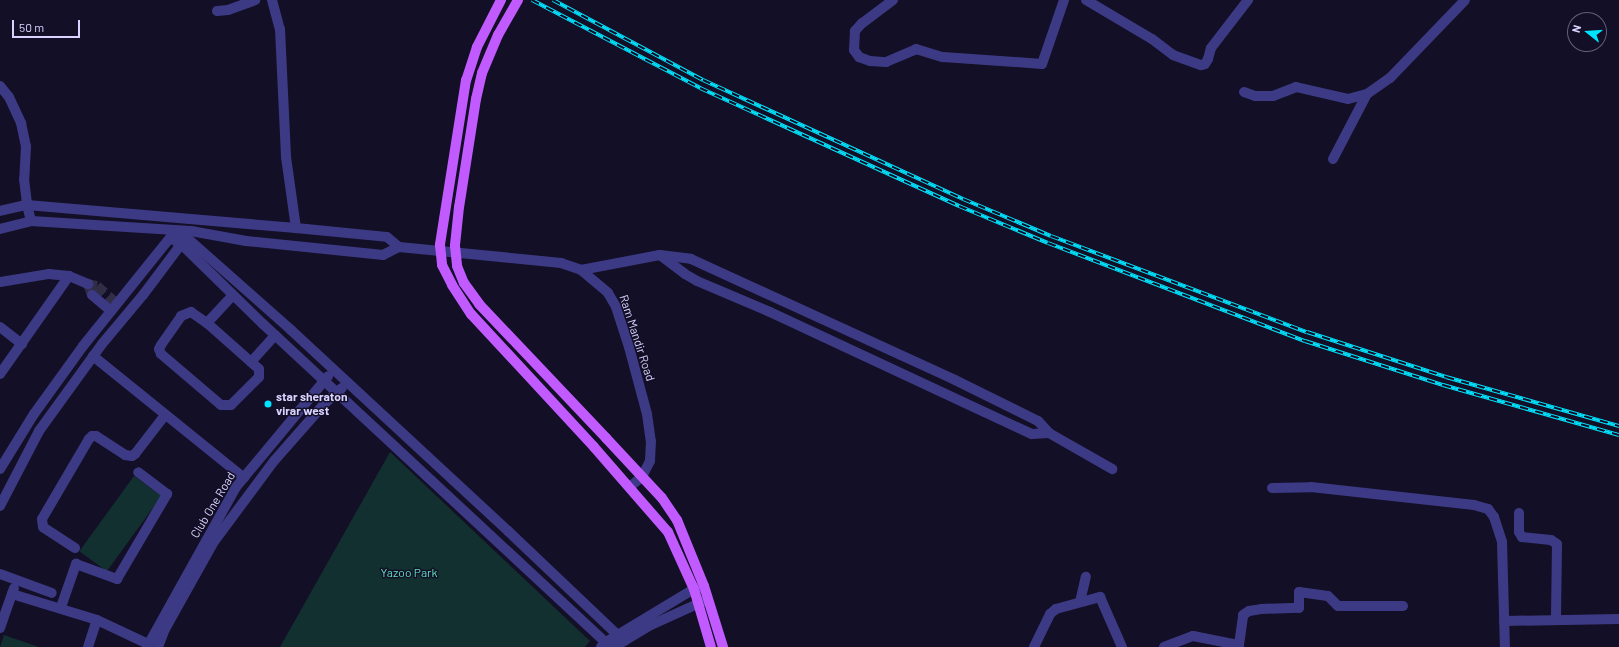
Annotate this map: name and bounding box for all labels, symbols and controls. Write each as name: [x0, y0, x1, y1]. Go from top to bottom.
scale bar: [14, 12, 82, 38]
north arrow: [1567, 12, 1607, 52]
text: 50 m: [19, 20, 44, 34]
text: N: [1569, 23, 1583, 34]
street label: Ram Mandir Road: [616, 293, 658, 383]
place label: star sheraton virar west: [276, 390, 347, 418]
marker: star sheraton virar west: [263, 399, 273, 409]
street label: Club One Road: [188, 469, 238, 541]
park label: Yazoo Park: [381, 566, 437, 580]

